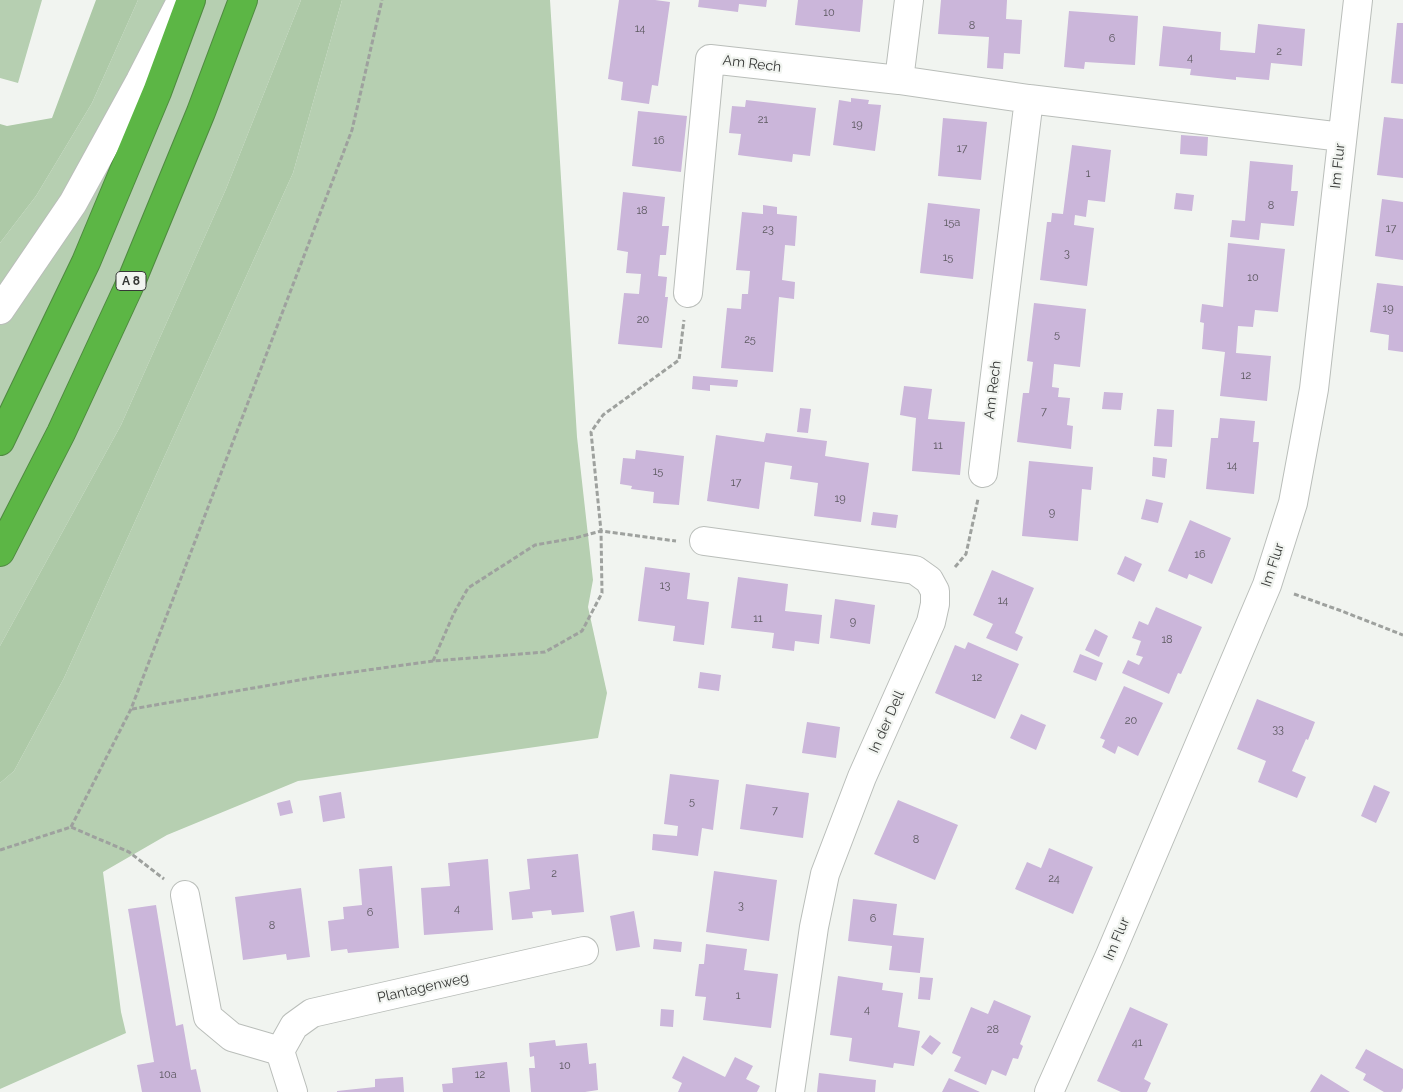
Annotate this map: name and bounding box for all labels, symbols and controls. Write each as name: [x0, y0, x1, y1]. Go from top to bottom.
house number: 10: [823, 6, 835, 20]
house number: 8: [969, 19, 975, 33]
house number: 14: [635, 22, 645, 36]
house number: 6: [1109, 32, 1115, 46]
house number: 2: [1276, 45, 1282, 59]
house number: 4: [1187, 51, 1193, 65]
street label: Am Rech: [722, 52, 782, 76]
house number: 21: [758, 113, 768, 127]
house number: 19: [851, 118, 863, 132]
house number: 16: [653, 134, 665, 148]
house number: 17: [957, 142, 967, 156]
street label: Im Flur: [1327, 143, 1349, 189]
house number: 1: [1086, 167, 1090, 181]
house number: 8: [1268, 199, 1274, 213]
house number: 18: [636, 204, 648, 218]
house number: 15a: [944, 216, 960, 230]
house number: 17: [1386, 222, 1396, 236]
house number: 23: [762, 223, 774, 237]
house number: 3: [1064, 247, 1070, 261]
house number: 15: [943, 251, 953, 265]
house number: 10: [1247, 271, 1259, 285]
road number: A 8: [116, 272, 146, 290]
house number: 19: [1382, 302, 1394, 316]
house number: 20: [637, 313, 649, 327]
house number: 5: [1054, 328, 1060, 342]
house number: 25: [744, 333, 756, 347]
street label: Am Rech: [981, 360, 1005, 420]
house number: 12: [1241, 369, 1251, 383]
house number: 7: [1041, 405, 1047, 419]
house number: 11: [933, 439, 943, 453]
house number: 14: [1227, 459, 1237, 473]
house number: 15: [653, 465, 663, 479]
house number: 17: [731, 476, 741, 490]
house number: 19: [834, 492, 846, 506]
house number: 9: [1049, 506, 1055, 520]
street label: Im Flur: [1258, 541, 1288, 589]
house number: 16: [1194, 548, 1206, 562]
house number: 13: [660, 579, 670, 593]
house number: 14: [998, 594, 1008, 608]
house number: 11: [753, 612, 763, 626]
house number: 9: [850, 615, 856, 629]
house number: 18: [1161, 633, 1173, 647]
house number: 12: [972, 671, 982, 685]
street label: In der Dell: [866, 688, 908, 756]
house number: 20: [1125, 714, 1137, 728]
house number: 33: [1272, 723, 1284, 737]
house number: 5: [689, 795, 695, 809]
house number: 7: [772, 804, 778, 818]
house number: 8: [913, 833, 919, 847]
house number: 2: [551, 867, 557, 881]
house number: 24: [1048, 872, 1060, 886]
house number: 3: [738, 899, 744, 913]
house number: 4: [454, 902, 460, 916]
house number: 6: [367, 906, 373, 920]
house number: 6: [870, 912, 876, 926]
street label: Im Flur: [1100, 915, 1134, 963]
house number: 8: [269, 919, 275, 933]
street label: Plantagenweg: [376, 969, 470, 1007]
house number: 1: [736, 989, 740, 1003]
house number: 4: [864, 1003, 870, 1017]
house number: 28: [987, 1023, 999, 1037]
house number: 41: [1132, 1036, 1142, 1050]
house number: 10: [559, 1059, 571, 1073]
house number: 10a: [159, 1068, 177, 1082]
house number: 12: [475, 1068, 485, 1082]

